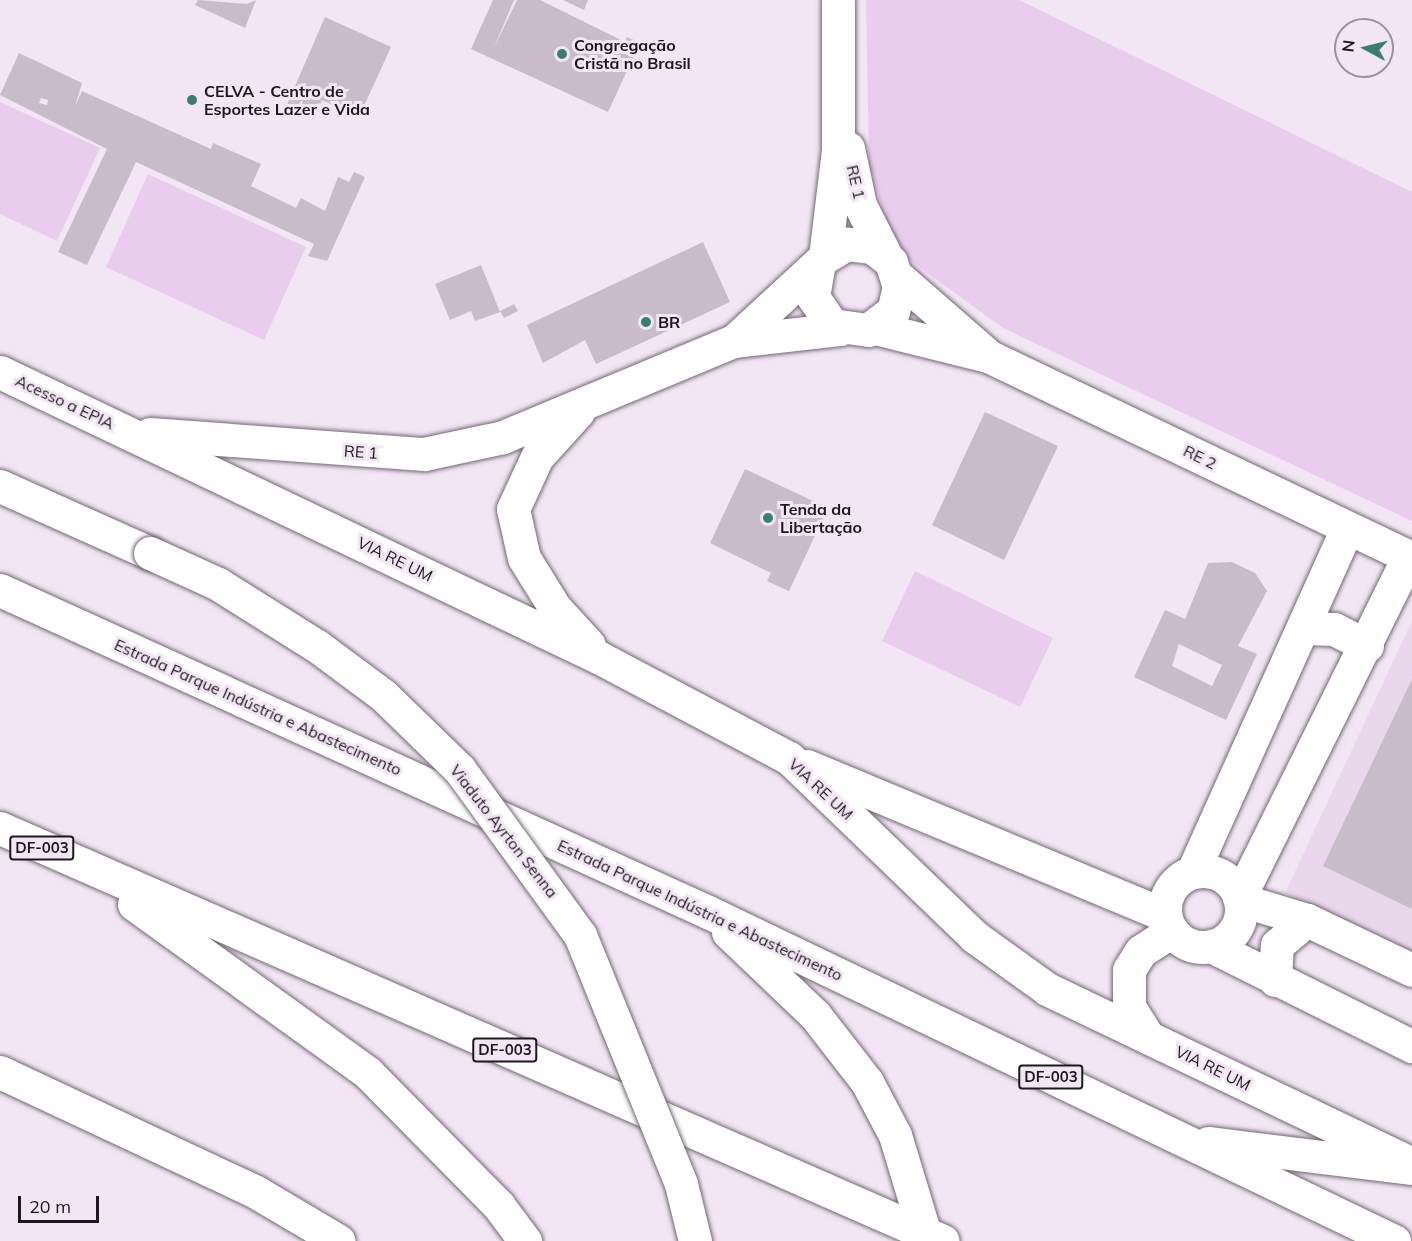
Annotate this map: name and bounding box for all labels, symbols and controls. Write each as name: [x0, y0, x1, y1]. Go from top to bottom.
north arrow: [1334, 18, 1394, 78]
place label: Congregação Cristã no Brasil: [574, 35, 691, 73]
text: N: [1337, 39, 1359, 53]
marker: Congregação Cristã no Brasil: [555, 47, 569, 61]
place label: CELVA - Centro de Esportes Lazer e Vida: [204, 81, 370, 119]
marker: CELVA - Centro de Esportes Lazer e Vida: [185, 93, 199, 107]
street label: RE 1: [843, 163, 869, 201]
place label: BR: [658, 312, 680, 332]
marker: BR: [639, 315, 653, 329]
street label: Acesso a EPIA: [13, 371, 117, 433]
street label: RE 1: [343, 441, 379, 463]
street label: RE 2: [1180, 441, 1220, 473]
place label: Tenda da Libertação: [780, 499, 862, 537]
marker: Tenda da Libertação: [761, 511, 775, 525]
street label: VIA RE UM: [354, 533, 436, 585]
street label: Estrada Parque Indústria e Abastecimento: [112, 635, 404, 779]
street label: VIA RE UM: [785, 754, 857, 824]
street label: Viaduto Ayrton Senna: [446, 761, 562, 901]
street label: Estrada Parque Indústria e Abastecimento: [555, 835, 845, 985]
road number: DF-003: [9, 836, 75, 860]
road number: DF-003: [472, 1038, 538, 1062]
street label: VIA RE UM: [1172, 1042, 1254, 1094]
road number: DF-003: [1018, 1065, 1084, 1089]
scale bar: [21, 1184, 102, 1222]
text: 20 m: [29, 1195, 71, 1218]

